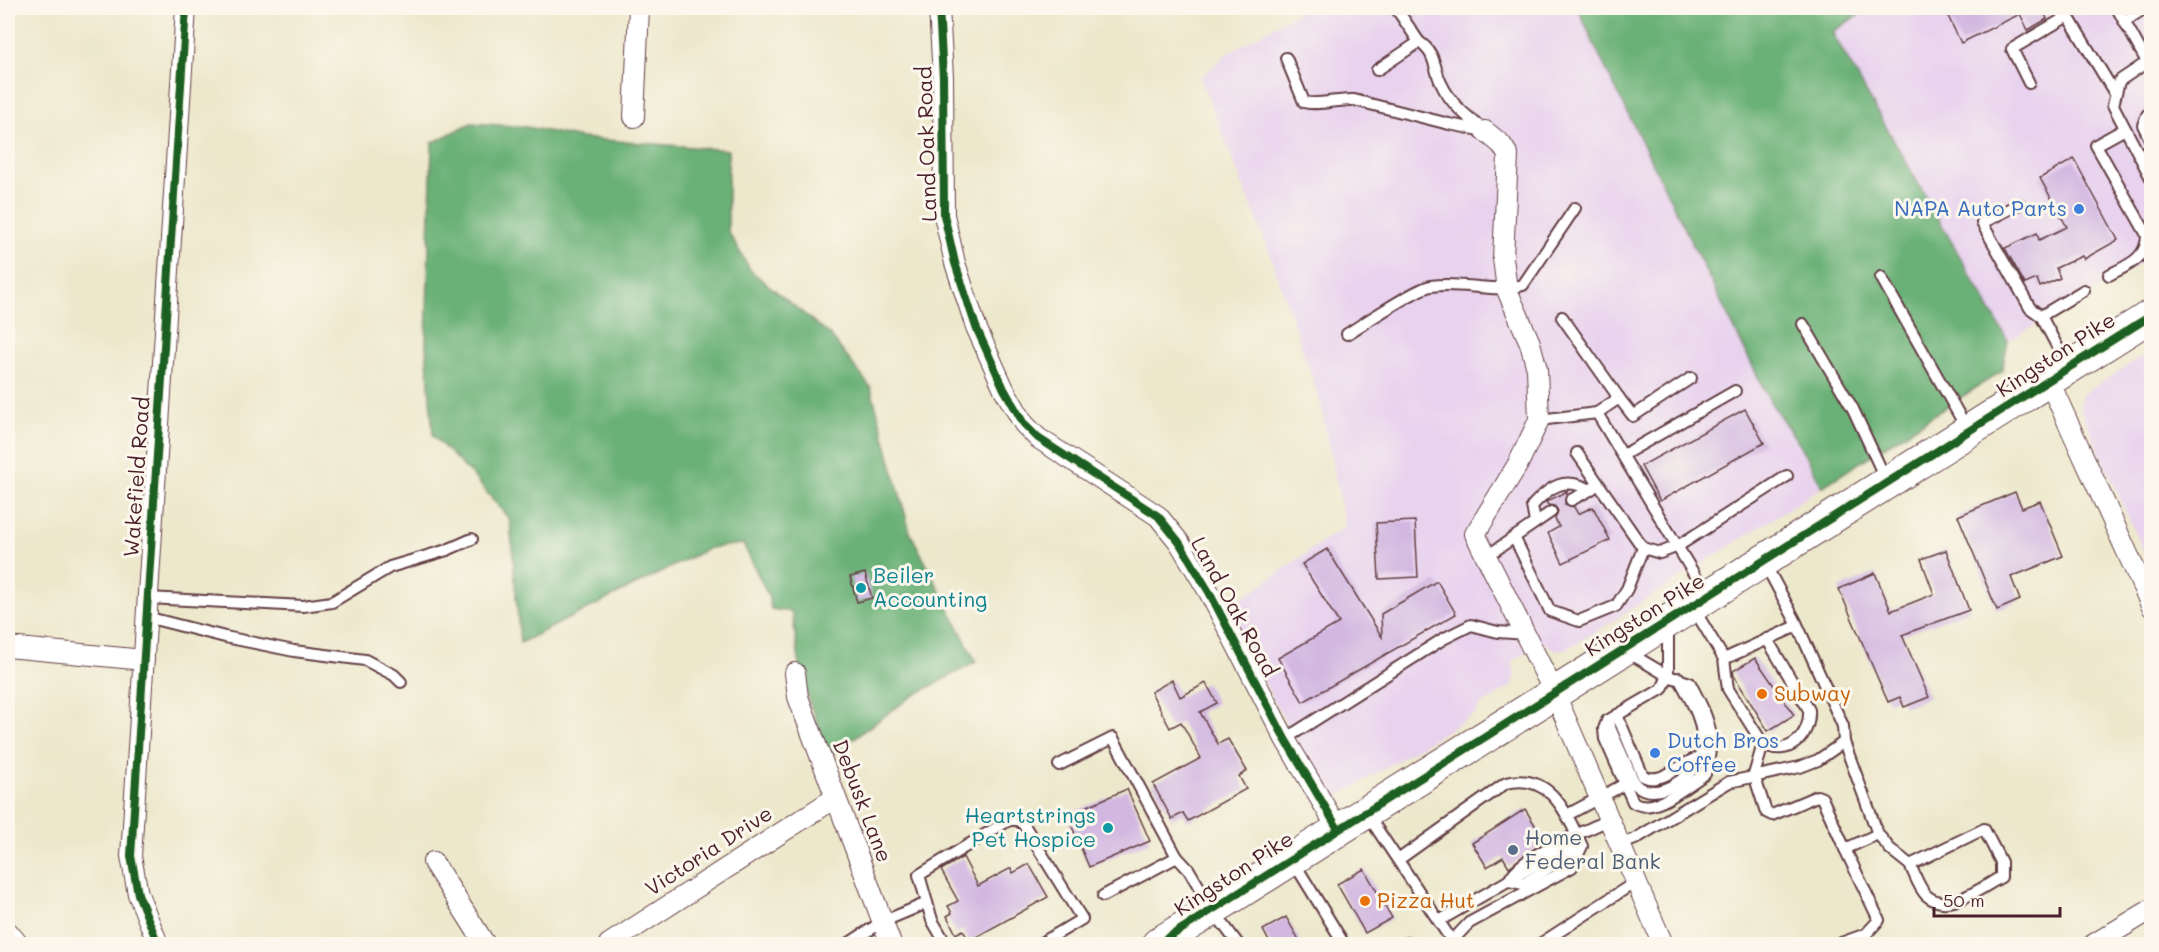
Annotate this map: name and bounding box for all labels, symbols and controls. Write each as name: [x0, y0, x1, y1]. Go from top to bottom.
street label: Land Oak Road: [909, 66, 942, 222]
place label: NAPA Auto Parts: [1894, 194, 2067, 221]
marker: NAPA Auto Parts: [2072, 202, 2086, 216]
street label: Kingston Pike: [1991, 305, 2120, 402]
street label: Wakefield Road: [116, 396, 155, 558]
street label: Land Oak Road: [1186, 532, 1285, 681]
place label: Beiler Accounting: [873, 561, 987, 612]
street label: Kingston Pike: [1579, 566, 1709, 661]
marker: Beiler Accounting: [854, 581, 868, 595]
place label: Subway: [1774, 679, 1851, 706]
marker: Subway: [1755, 687, 1769, 701]
place label: Dutch Bros Coffee: [1667, 726, 1779, 777]
street label: Debusk Lane: [828, 735, 899, 866]
marker: Dutch Bros Coffee: [1648, 746, 1662, 760]
street label: Victoria Drive: [640, 799, 777, 901]
place label: Heartstrings Pet Hospice: [965, 801, 1096, 852]
marker: Heartstrings Pet Hospice: [1101, 821, 1115, 835]
place label: Home Federal Bank: [1525, 823, 1661, 874]
street label: Kingston Pike: [1169, 824, 1298, 921]
marker: Home Federal Bank: [1506, 843, 1520, 857]
scale bar: [1934, 880, 2060, 918]
place label: Pizza Hut: [1377, 886, 1475, 913]
text: 50 m: [1943, 888, 1985, 912]
marker: Pizza Hut: [1358, 894, 1372, 908]

